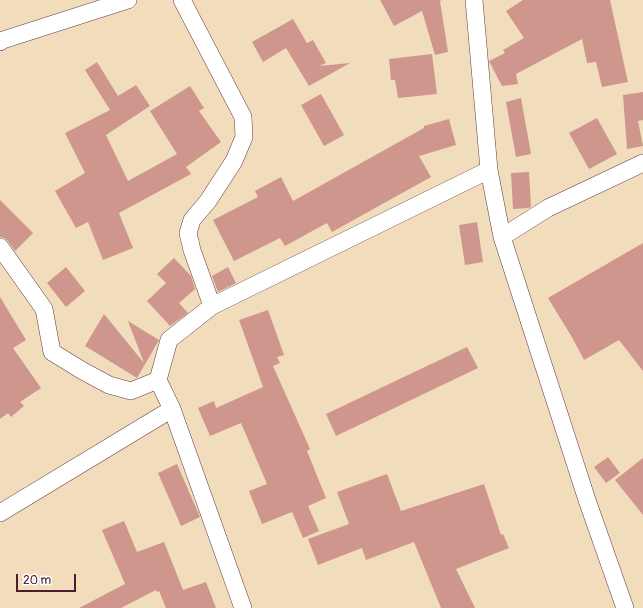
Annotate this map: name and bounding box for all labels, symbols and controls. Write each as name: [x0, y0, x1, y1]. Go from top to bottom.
scale bar: [18, 566, 78, 592]
text: 20 m: [23, 573, 51, 588]

